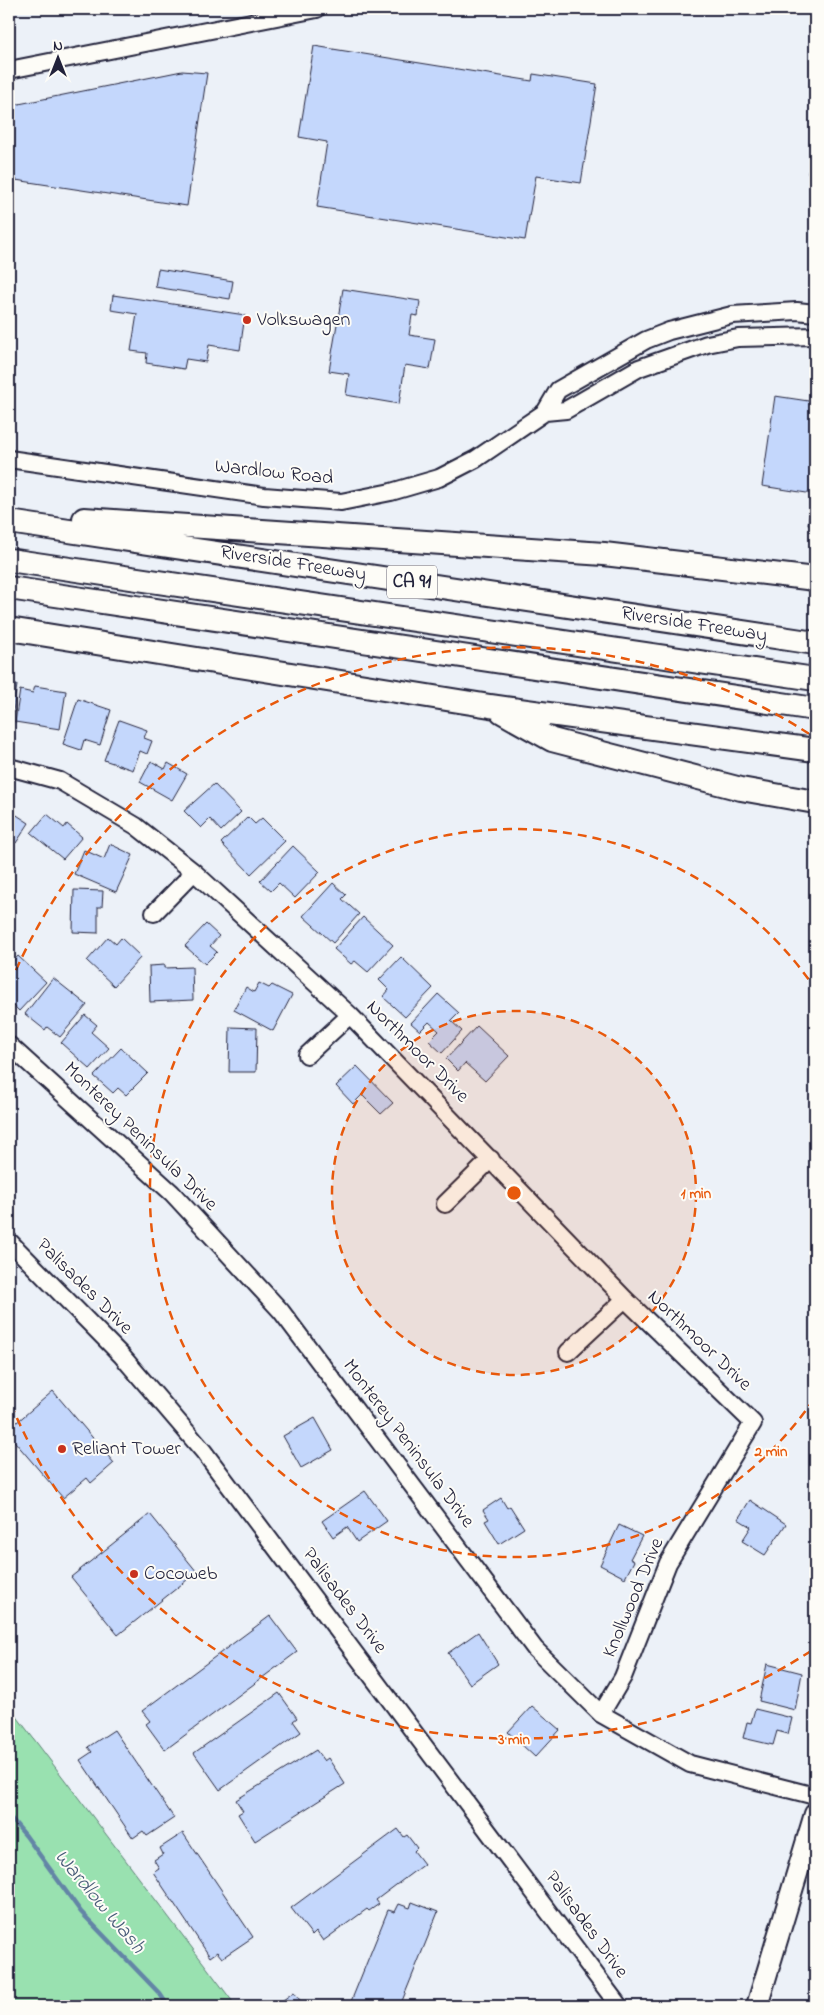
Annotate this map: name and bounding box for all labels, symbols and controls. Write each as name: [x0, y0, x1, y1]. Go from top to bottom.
north arrow: [32, 32, 82, 82]
text: N: [53, 36, 63, 57]
place label: Volkswagen: [256, 306, 350, 336]
marker: Volkswagen: [241, 314, 253, 326]
street label: Wardlow Road: [213, 452, 335, 494]
street label: Riverside Freeway: [218, 538, 368, 590]
road number: CA 91: [387, 566, 437, 598]
street label: Riverside Freeway: [619, 599, 769, 651]
street label: Northmoor Drive: [359, 994, 475, 1110]
street label: Monterey Peninsula Drive: [56, 1056, 224, 1218]
text: 1 min: [681, 1183, 712, 1205]
centre of rings: [505, 1184, 523, 1202]
street label: Palisades Drive: [29, 1232, 139, 1342]
street label: Northmoor Drive: [640, 1283, 758, 1399]
street label: Monterey Peninsula Drive: [335, 1354, 481, 1534]
place label: Reliant Tower: [72, 1435, 181, 1464]
text: 2 min: [754, 1441, 788, 1463]
marker: Reliant Tower: [56, 1443, 68, 1455]
street label: Knollwood Drive: [596, 1533, 672, 1662]
street label: Palisades Drive: [294, 1542, 394, 1660]
place label: Cocoweb: [144, 1560, 218, 1589]
marker: Cocoweb: [128, 1568, 140, 1580]
text: 3 min: [497, 1729, 530, 1751]
water label: Wardlow Wash: [46, 1843, 152, 1961]
street label: Palisades Drive: [537, 1865, 635, 1985]

